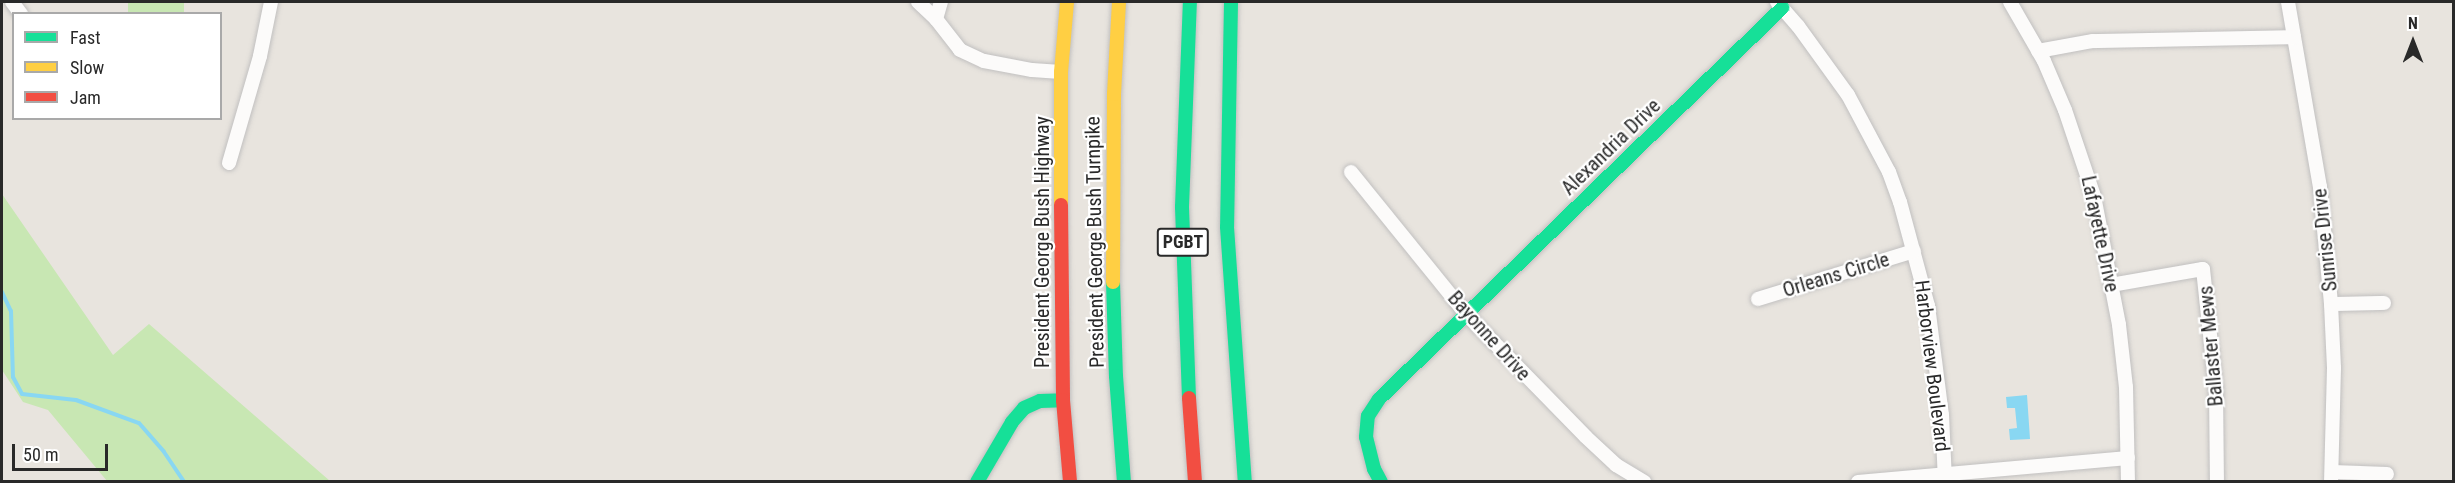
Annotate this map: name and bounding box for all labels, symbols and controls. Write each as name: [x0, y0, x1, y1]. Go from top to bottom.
legend: [12, 12, 222, 120]
north arrow: [2383, 12, 2443, 72]
text: N: [2408, 14, 2418, 33]
text: Fast: [70, 27, 101, 48]
text: Slow: [70, 57, 104, 78]
text: Jam: [70, 87, 101, 108]
street label: Alexandria Drive: [1557, 94, 1665, 200]
street label: President George Bush Highway: [1030, 116, 1054, 368]
street label: President George Bush Turnpike: [1081, 116, 1109, 368]
street label: Lafayette Drive: [2076, 174, 2124, 294]
street label: Sunrise Drive: [2308, 187, 2342, 293]
road number: PGBT: [1156, 227, 1210, 257]
street label: Orleans Circle: [1780, 247, 1892, 303]
street label: Harborview Boulevard: [1910, 279, 1954, 453]
street label: Ballaster Mews: [2194, 285, 2228, 407]
street label: Bayonne Drive: [1443, 286, 1535, 386]
scale bar: [15, 432, 111, 470]
text: 50 m: [23, 444, 58, 465]

